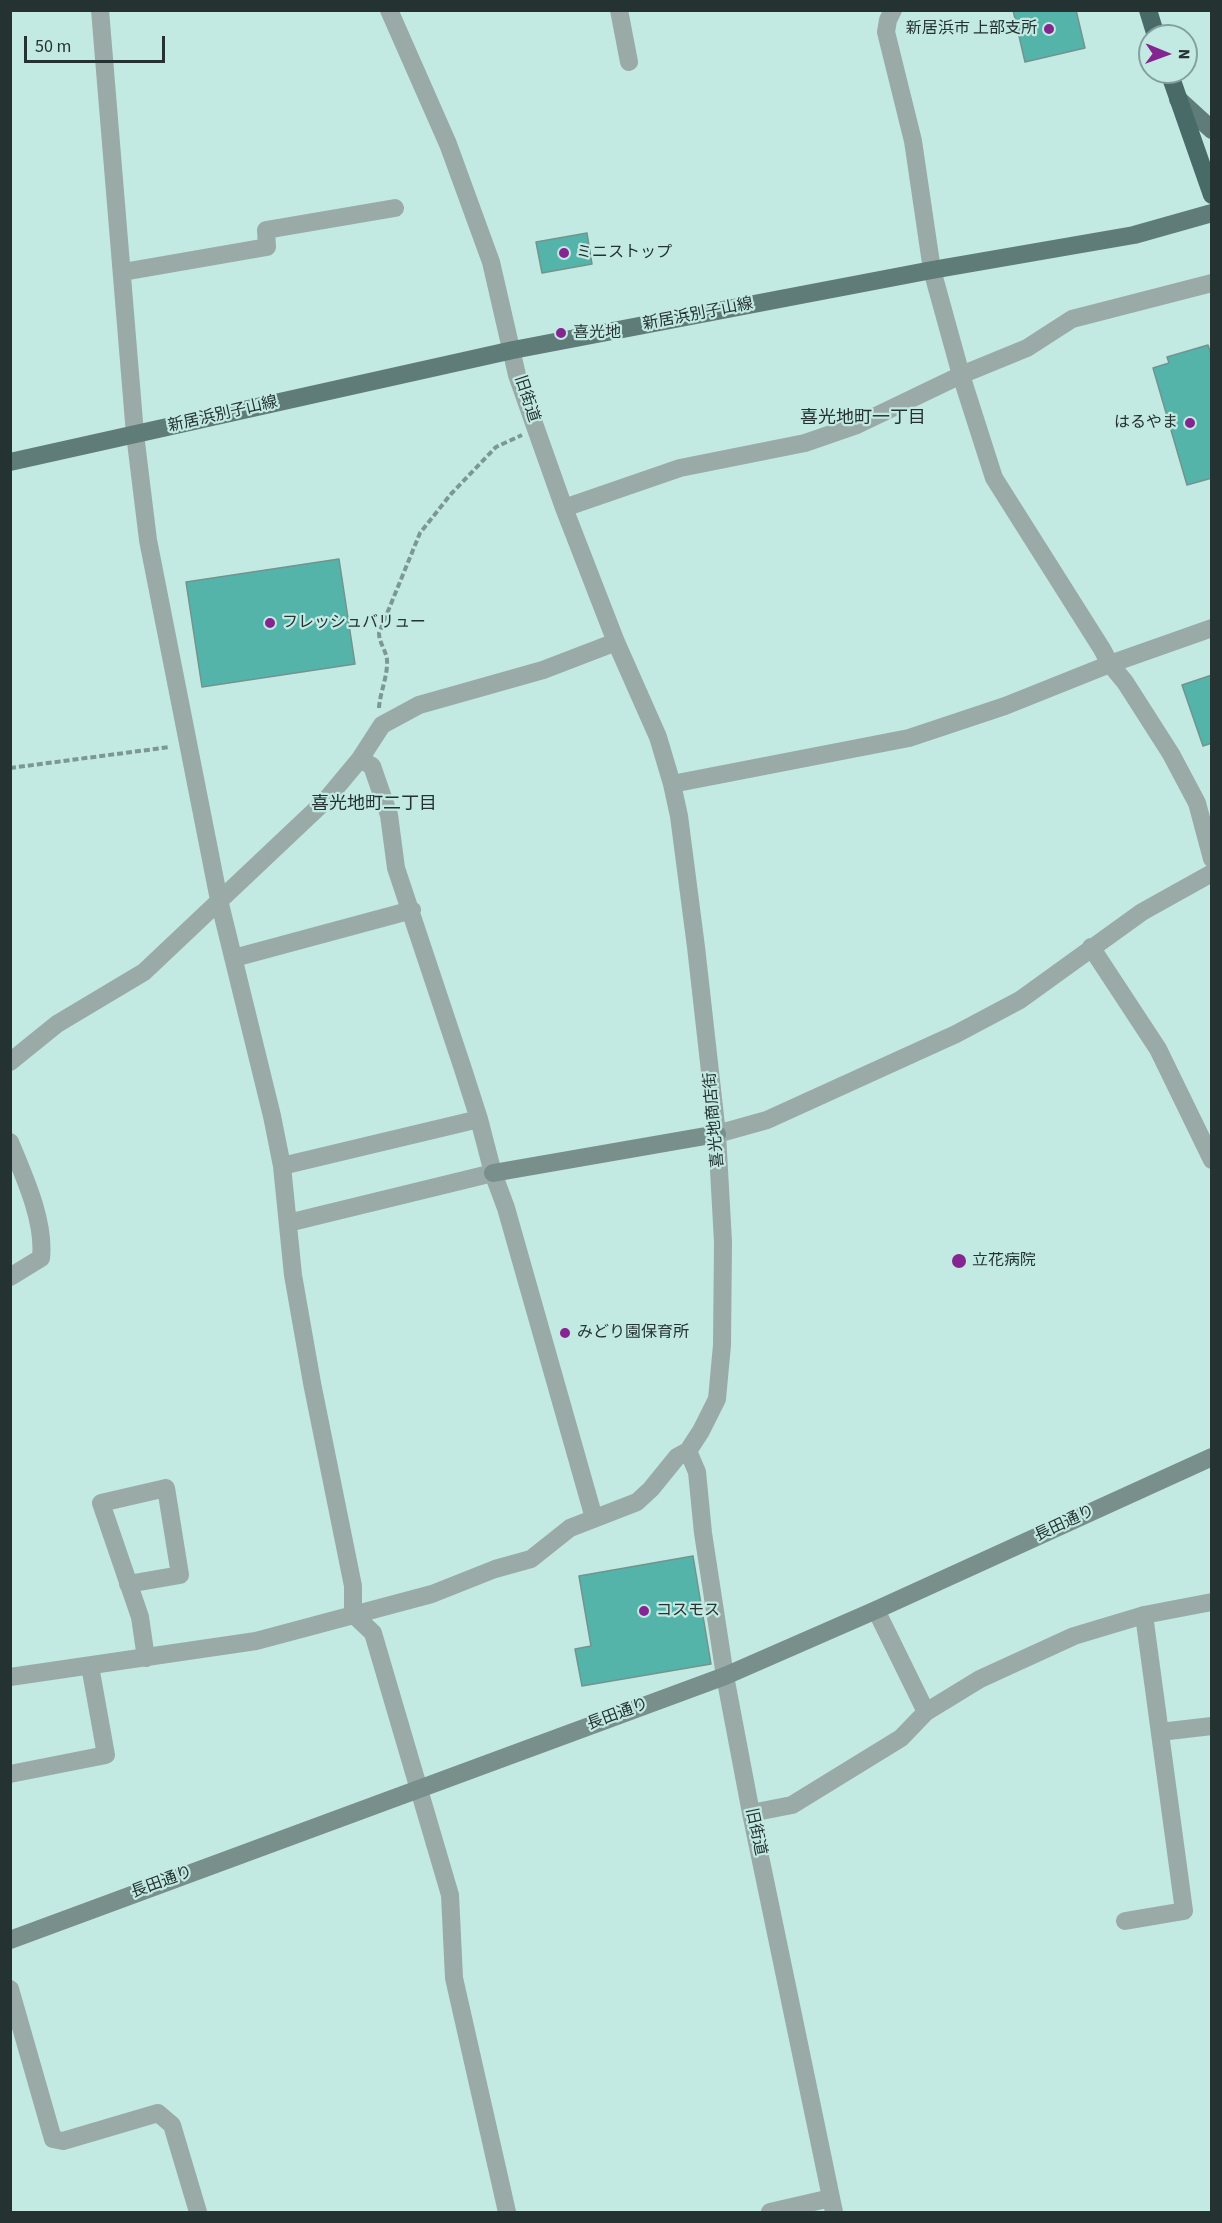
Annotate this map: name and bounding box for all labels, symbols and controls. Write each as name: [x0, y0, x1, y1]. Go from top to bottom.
place label: 新居浜市 上部支所: [906, 19, 1037, 39]
marker: 新居浜市 上部支所: [1042, 22, 1056, 36]
scale bar: [27, 24, 168, 62]
north arrow: [1138, 24, 1198, 84]
text: 50 m: [35, 34, 71, 59]
text: N: [1173, 49, 1195, 60]
place label: ミニストップ: [576, 243, 672, 263]
marker: ミニストップ: [557, 246, 571, 260]
street label: 新居浜別子山線: [641, 295, 755, 335]
place label: 喜光地: [573, 323, 621, 343]
marker: 喜光地: [554, 326, 568, 340]
street label: 旧街道: [509, 373, 543, 425]
street label: 新居浜別子山線: [166, 393, 280, 437]
district label: 喜光地町一丁目: [800, 408, 926, 430]
place label: はるやま: [1114, 413, 1178, 433]
marker: はるやま: [1183, 416, 1197, 430]
place label: フレッシュバリュー: [282, 613, 426, 633]
marker: フレッシュバリュー: [263, 616, 277, 630]
district label: 喜光地町二丁目: [311, 794, 437, 816]
street label: 喜光地商店街: [701, 1071, 729, 1169]
place label: 立花病院: [972, 1251, 1036, 1271]
marker: 立花病院: [950, 1252, 968, 1270]
place label: みどり園保育所: [577, 1323, 689, 1343]
marker: みどり園保育所: [558, 1326, 572, 1340]
street label: 長田通り: [1032, 1502, 1098, 1546]
place label: コスモス: [656, 1601, 720, 1621]
marker: コスモス: [637, 1604, 651, 1618]
street label: 長田通り: [585, 1695, 651, 1735]
street label: 旧街道: [741, 1807, 769, 1857]
street label: 長田通り: [129, 1863, 195, 1903]

